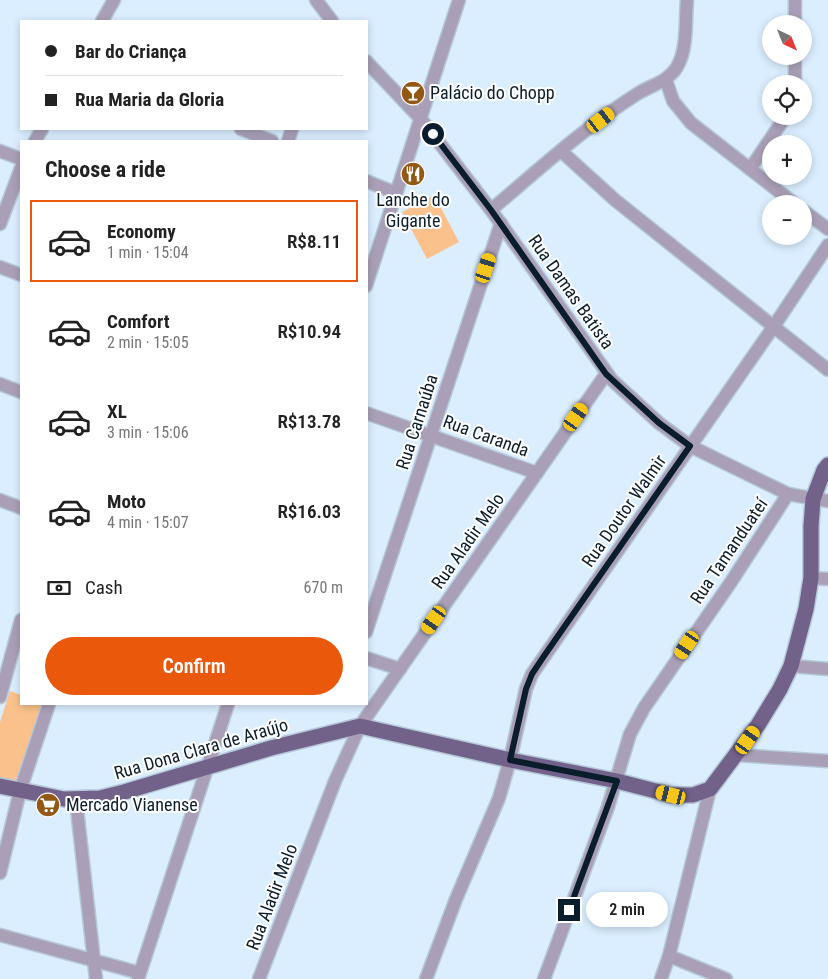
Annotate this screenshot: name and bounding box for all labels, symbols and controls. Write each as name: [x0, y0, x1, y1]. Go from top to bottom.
north arrow: [762, 15, 812, 65]
map controls: [762, 15, 812, 245]
text: Bar do Criança: [75, 40, 186, 63]
button: locate: [762, 75, 812, 125]
bar icon: Palácio do Chopp: [400, 80, 426, 106]
place label: Palácio do Chopp: [430, 82, 555, 103]
text: Rua Maria da Gloria: [75, 88, 224, 111]
car: [584, 105, 617, 135]
route start: [422, 123, 444, 145]
button: +: [762, 135, 812, 185]
text: Choose a ride: [45, 157, 166, 182]
restaurant icon: Lanche do Gigante: [400, 161, 426, 187]
place label: Lanche do Gigante: [376, 189, 450, 231]
button: −: [762, 195, 812, 245]
icon: car: [47, 219, 92, 264]
text: Economy: [107, 220, 176, 243]
text: R$8.11: [287, 230, 341, 253]
street label: Rua Damas Batista: [524, 231, 619, 353]
text: 1 min · 15:04: [107, 243, 189, 262]
car: [474, 251, 497, 285]
icon: car: [47, 309, 92, 354]
text: Comfort: [107, 310, 170, 333]
text: R$10.94: [277, 320, 341, 343]
text: 2 min · 15:05: [107, 333, 189, 352]
street label: Rua Carnaúba: [391, 372, 442, 472]
icon: car: [47, 399, 92, 444]
text: XL: [107, 400, 127, 423]
car: [561, 400, 590, 434]
text: R$13.78: [277, 410, 341, 433]
street label: Rua Caranda: [440, 410, 532, 461]
text: 3 min · 15:06: [107, 423, 189, 442]
street label: Rua Doutor Walmir: [577, 450, 670, 571]
icon: car: [47, 489, 92, 534]
street label: Rua Aladir Melo: [427, 489, 508, 593]
text: Moto: [107, 490, 146, 513]
street label: Rua Tamanduateí: [686, 493, 772, 608]
text: R$16.03: [277, 500, 341, 523]
text: 4 min · 15:07: [107, 513, 189, 532]
icon: cash: [45, 574, 73, 602]
text: Cash: [85, 576, 123, 599]
text: 670 m: [304, 578, 343, 597]
car: [419, 603, 448, 637]
car: [672, 628, 701, 662]
button: Confirm: [45, 637, 343, 695]
street label: Rua Dona Clara de Araújo: [111, 714, 290, 783]
car: [733, 723, 762, 757]
car: [654, 784, 687, 806]
supermarket icon: Mercado Vianense: [35, 792, 61, 818]
place label: Mercado Vianense: [66, 794, 198, 815]
street label: Rua Aladir Melo: [242, 841, 301, 953]
callout: 2 min: [586, 892, 669, 928]
route end: [558, 899, 580, 921]
text: 2 min: [609, 900, 645, 919]

